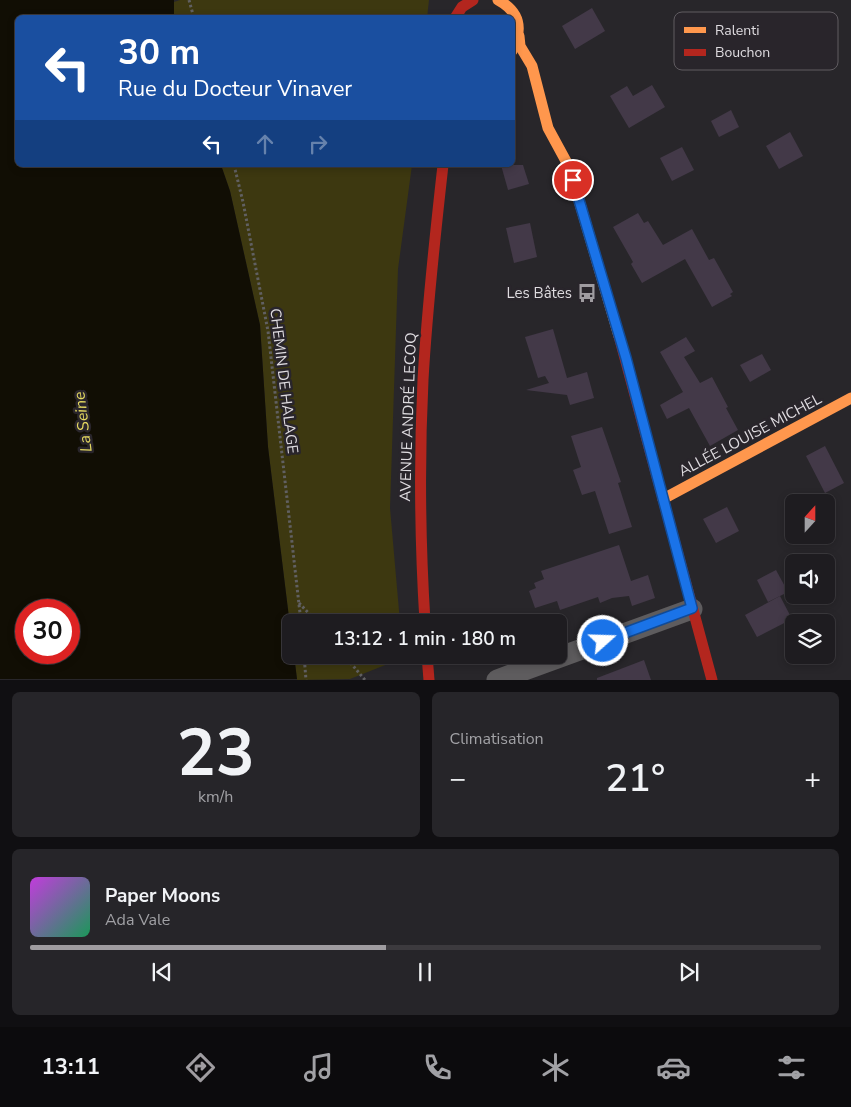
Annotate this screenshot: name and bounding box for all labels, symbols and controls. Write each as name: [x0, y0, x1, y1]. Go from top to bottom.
legend: [674, 12, 838, 70]
text: Ralenti: [715, 21, 759, 40]
text: 30 m: [118, 29, 200, 76]
icon: left: [35, 35, 100, 100]
text: Bouchon: [715, 43, 770, 62]
text: Rue du Docteur Vinaver: [118, 74, 352, 104]
icon: left: [198, 130, 226, 158]
icon: ahead: [251, 130, 279, 158]
icon: right: [304, 130, 332, 158]
pin: [552, 159, 594, 201]
icon: arrive: [559, 166, 587, 194]
bus stop icon: Les Bâtes: [576, 282, 598, 304]
place label: Les Bâtes: [506, 283, 572, 303]
street label: CHEMIN DE HALAGE: [265, 307, 303, 455]
street label: AVENUE ANDRÉ LECOQ: [395, 332, 421, 502]
street label: ALLÉE LOUISE MICHEL: [675, 389, 825, 481]
water label: La Seine: [68, 390, 98, 453]
north arrow: [785, 494, 835, 544]
map controls: [785, 494, 835, 664]
button: sound: [785, 554, 835, 604]
speed limit sign: 30: [15, 599, 80, 664]
position arrow: [576, 614, 628, 666]
button: layers: [785, 614, 835, 664]
text: 13:12 · 1 min · 180 m: [333, 626, 516, 652]
text: 23: [177, 709, 255, 798]
text: Climatisation: [450, 728, 544, 750]
text: 21°: [605, 753, 665, 804]
text: −: [450, 760, 466, 798]
text: +: [804, 760, 821, 798]
text: km/h: [198, 786, 233, 808]
text: Paper Moons: [105, 883, 220, 909]
text: Ada Vale: [105, 909, 170, 931]
icon: previous: [148, 958, 176, 986]
icon: pause: [411, 958, 439, 986]
icon: next: [675, 958, 703, 986]
icon: directions: [183, 1050, 218, 1085]
icon: music: [301, 1050, 336, 1085]
icon: phone: [420, 1050, 455, 1085]
icon: climate: [538, 1050, 573, 1085]
icon: car: [656, 1050, 691, 1085]
icon: filters: [774, 1050, 809, 1085]
text: 13:11: [42, 1052, 100, 1082]

